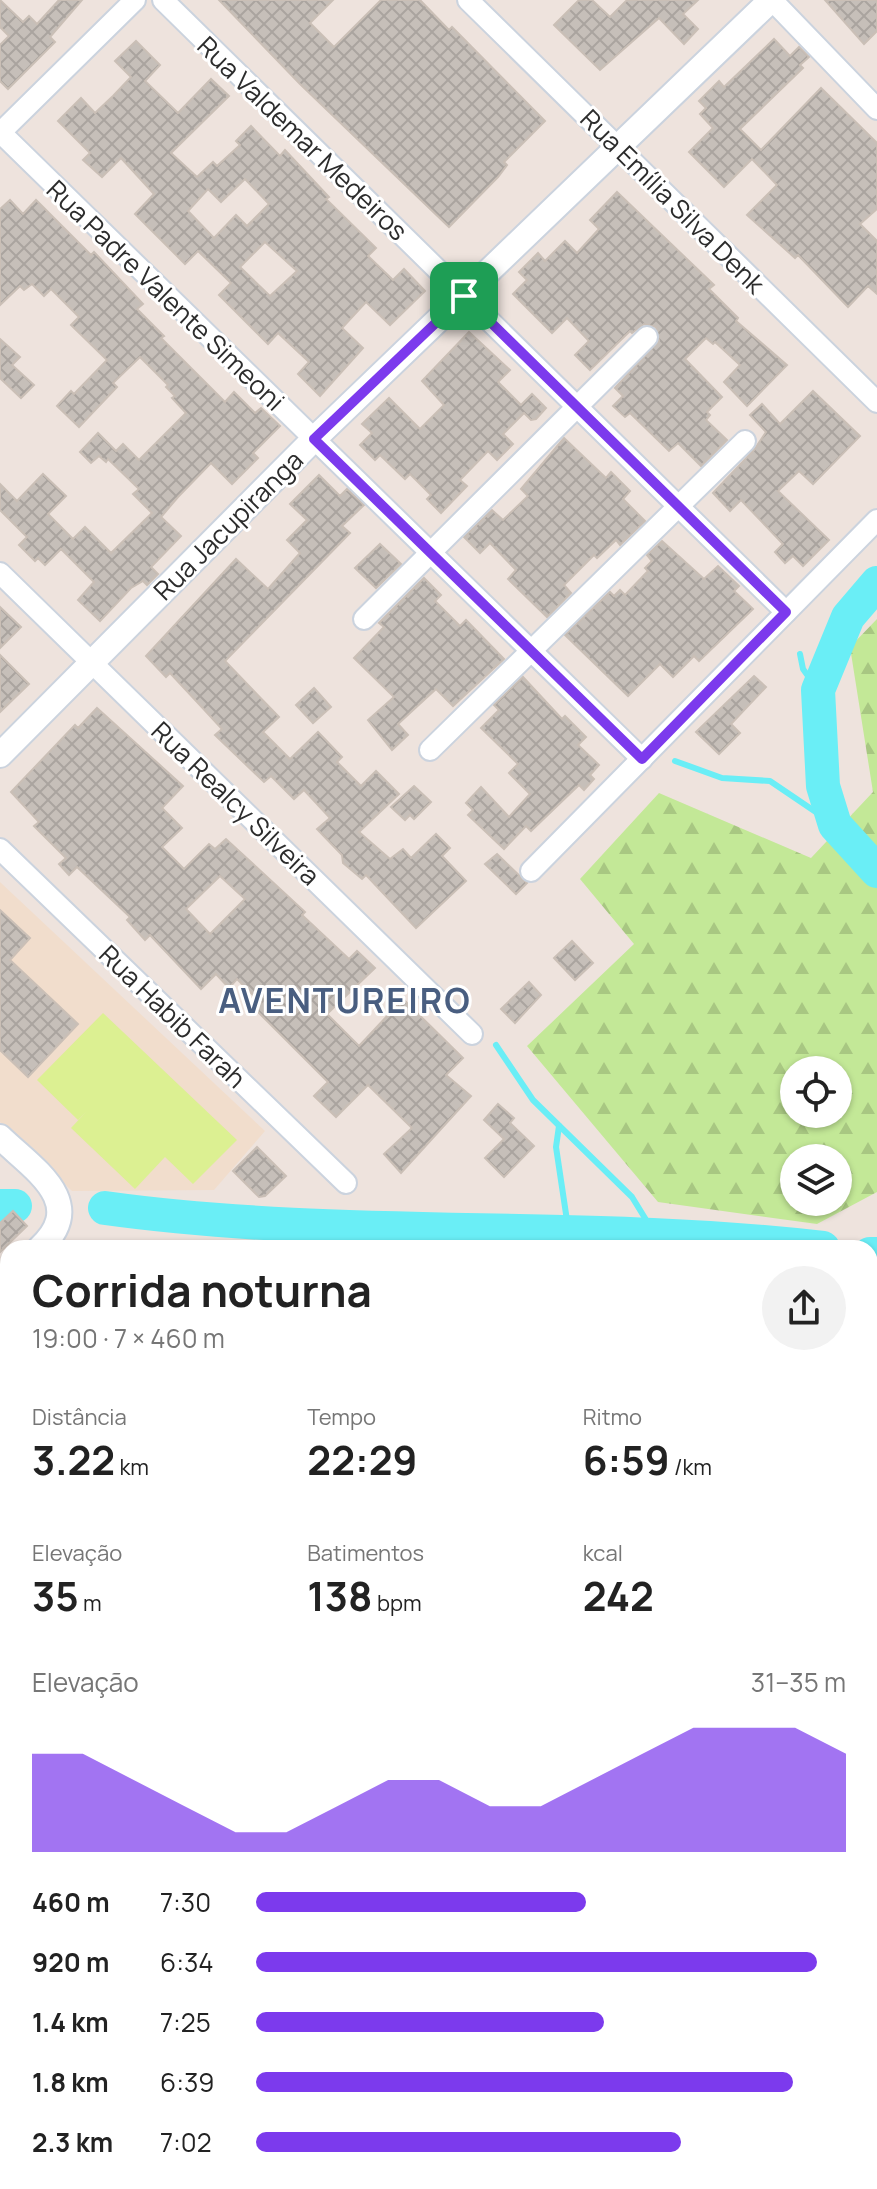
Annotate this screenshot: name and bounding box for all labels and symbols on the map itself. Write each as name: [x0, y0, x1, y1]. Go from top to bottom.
street label: Rua Valdemar Medeiros: [190, 28, 416, 248]
street label: Rua Emília Silva Denk: [573, 101, 774, 302]
street label: Rua Padre Valente Simeoni: [39, 172, 293, 418]
pin: [430, 262, 498, 330]
street label: Rua Jacupiranga: [145, 442, 311, 608]
street label: Rua Realcy Silveira: [144, 713, 328, 893]
street label: Rua Habib Farah: [92, 937, 254, 1095]
district label: AVENTUREIRO: [218, 977, 472, 1023]

